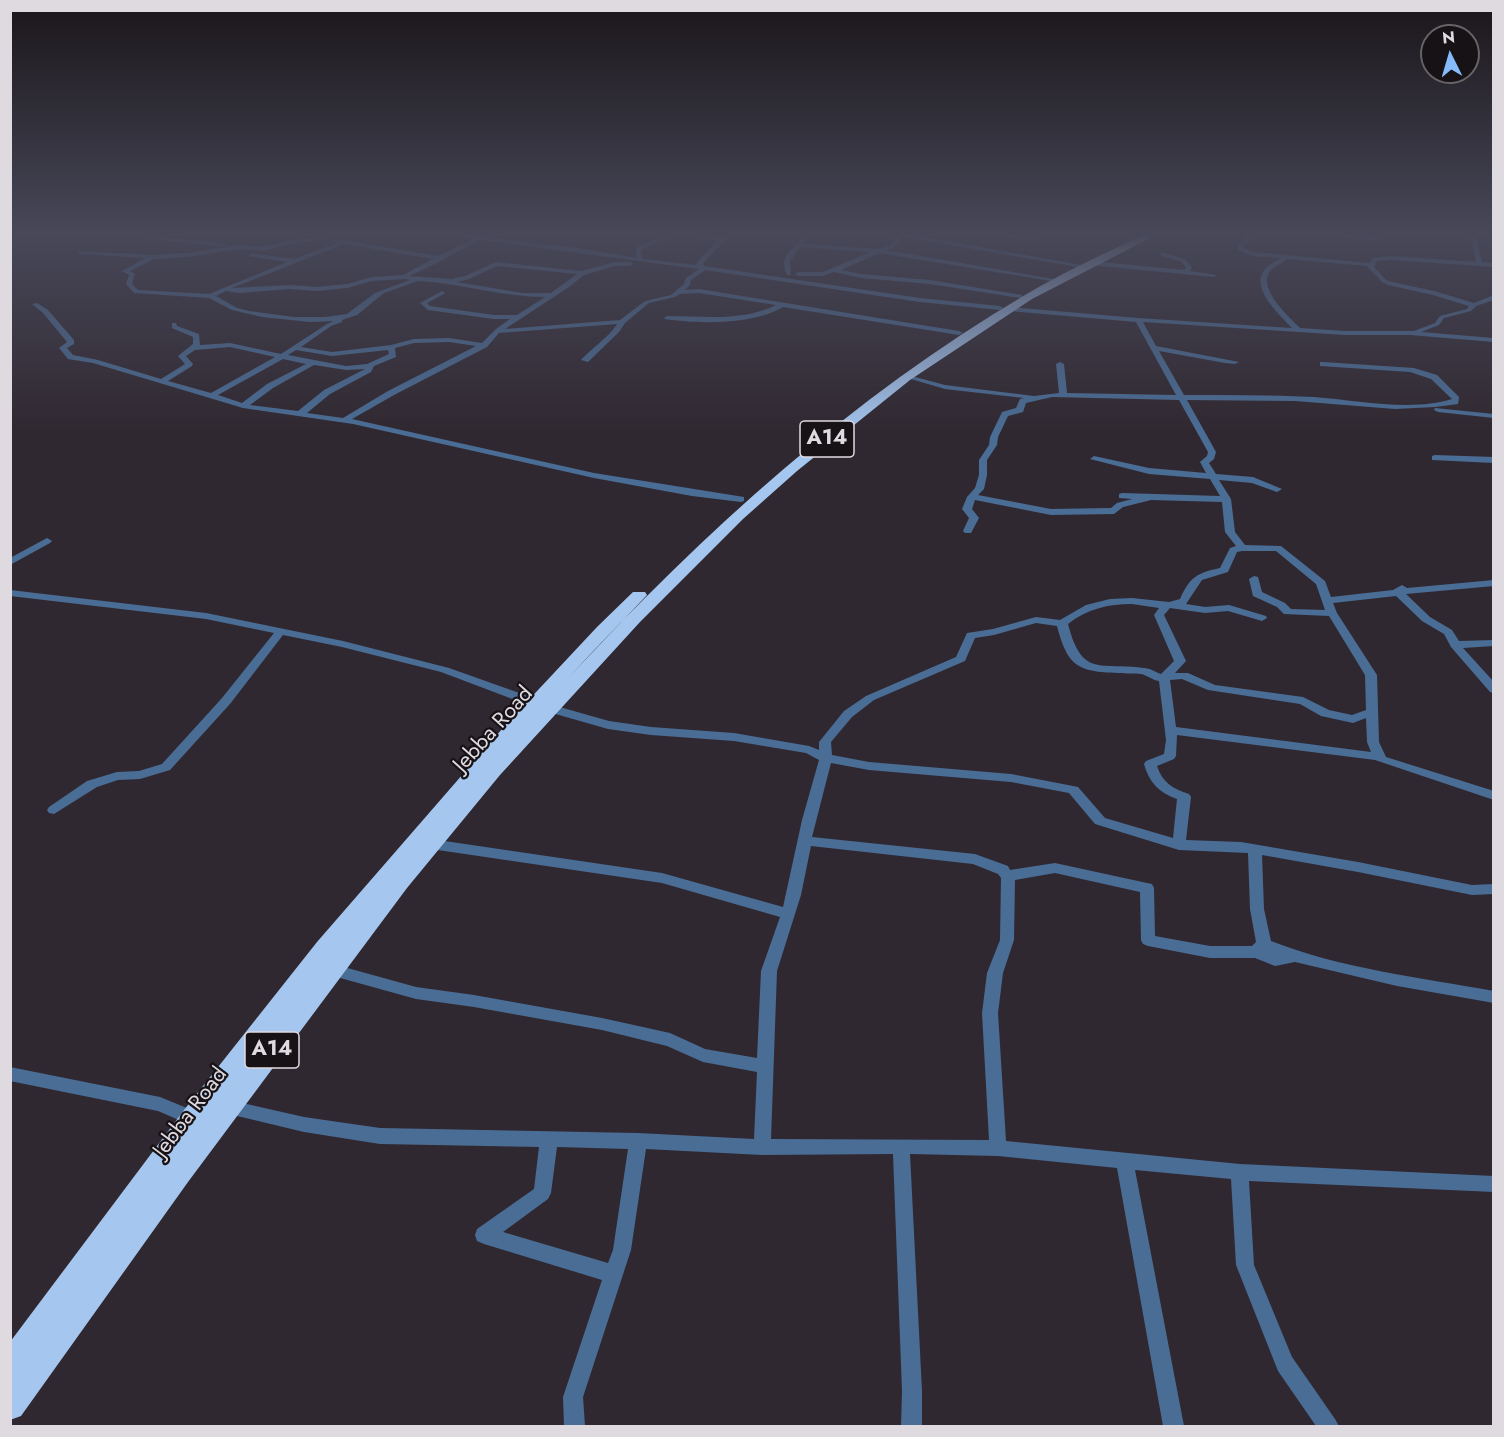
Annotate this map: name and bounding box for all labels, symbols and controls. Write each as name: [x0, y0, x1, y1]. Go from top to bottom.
north arrow: [1420, 24, 1480, 84]
text: N: [1441, 26, 1456, 50]
road number: A14: [800, 421, 854, 457]
street label: Jebba Road: [449, 682, 539, 778]
road number: A14: [245, 1032, 299, 1068]
street label: Jebba Road: [148, 1063, 234, 1163]

